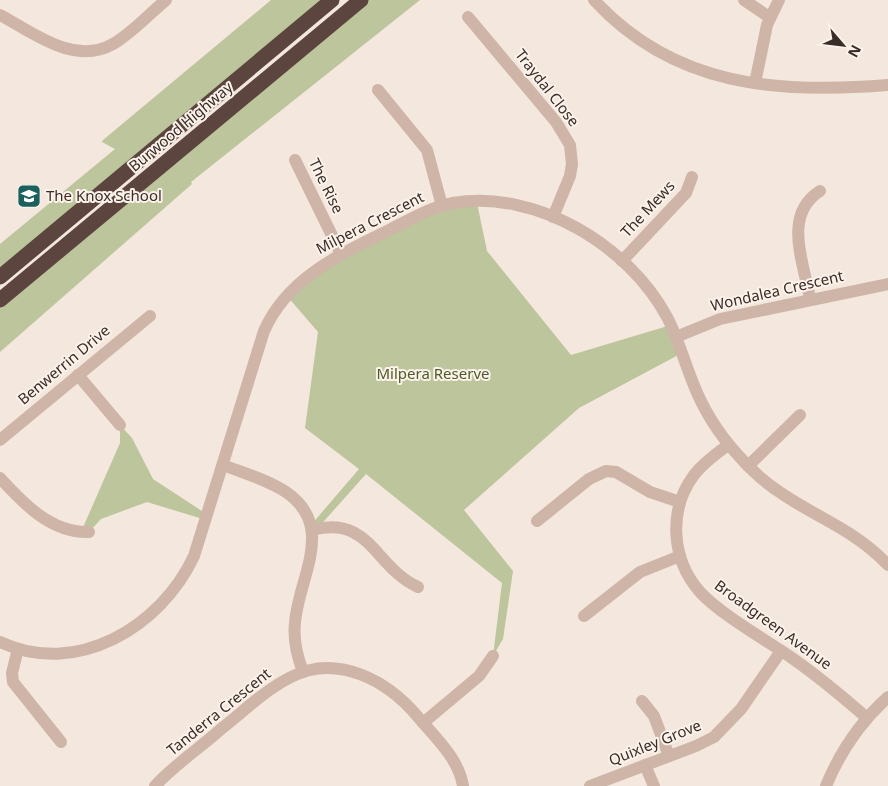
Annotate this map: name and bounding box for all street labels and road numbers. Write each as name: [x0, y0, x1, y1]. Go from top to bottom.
street label: Traydal Close: [511, 45, 584, 130]
street label: Burwood Highway: [124, 77, 237, 176]
street label: The Rise: [305, 155, 349, 216]
street label: The Mews: [616, 176, 679, 241]
street label: Milpera Crescent: [312, 186, 427, 258]
street label: Wondalea Crescent: [708, 265, 846, 315]
street label: Benwerrin Drive: [13, 320, 114, 409]
street label: Broadgreen Avenue: [711, 575, 836, 673]
street label: Tanderra Crescent: [162, 663, 275, 759]
street label: Quixley Grove: [605, 714, 704, 770]

